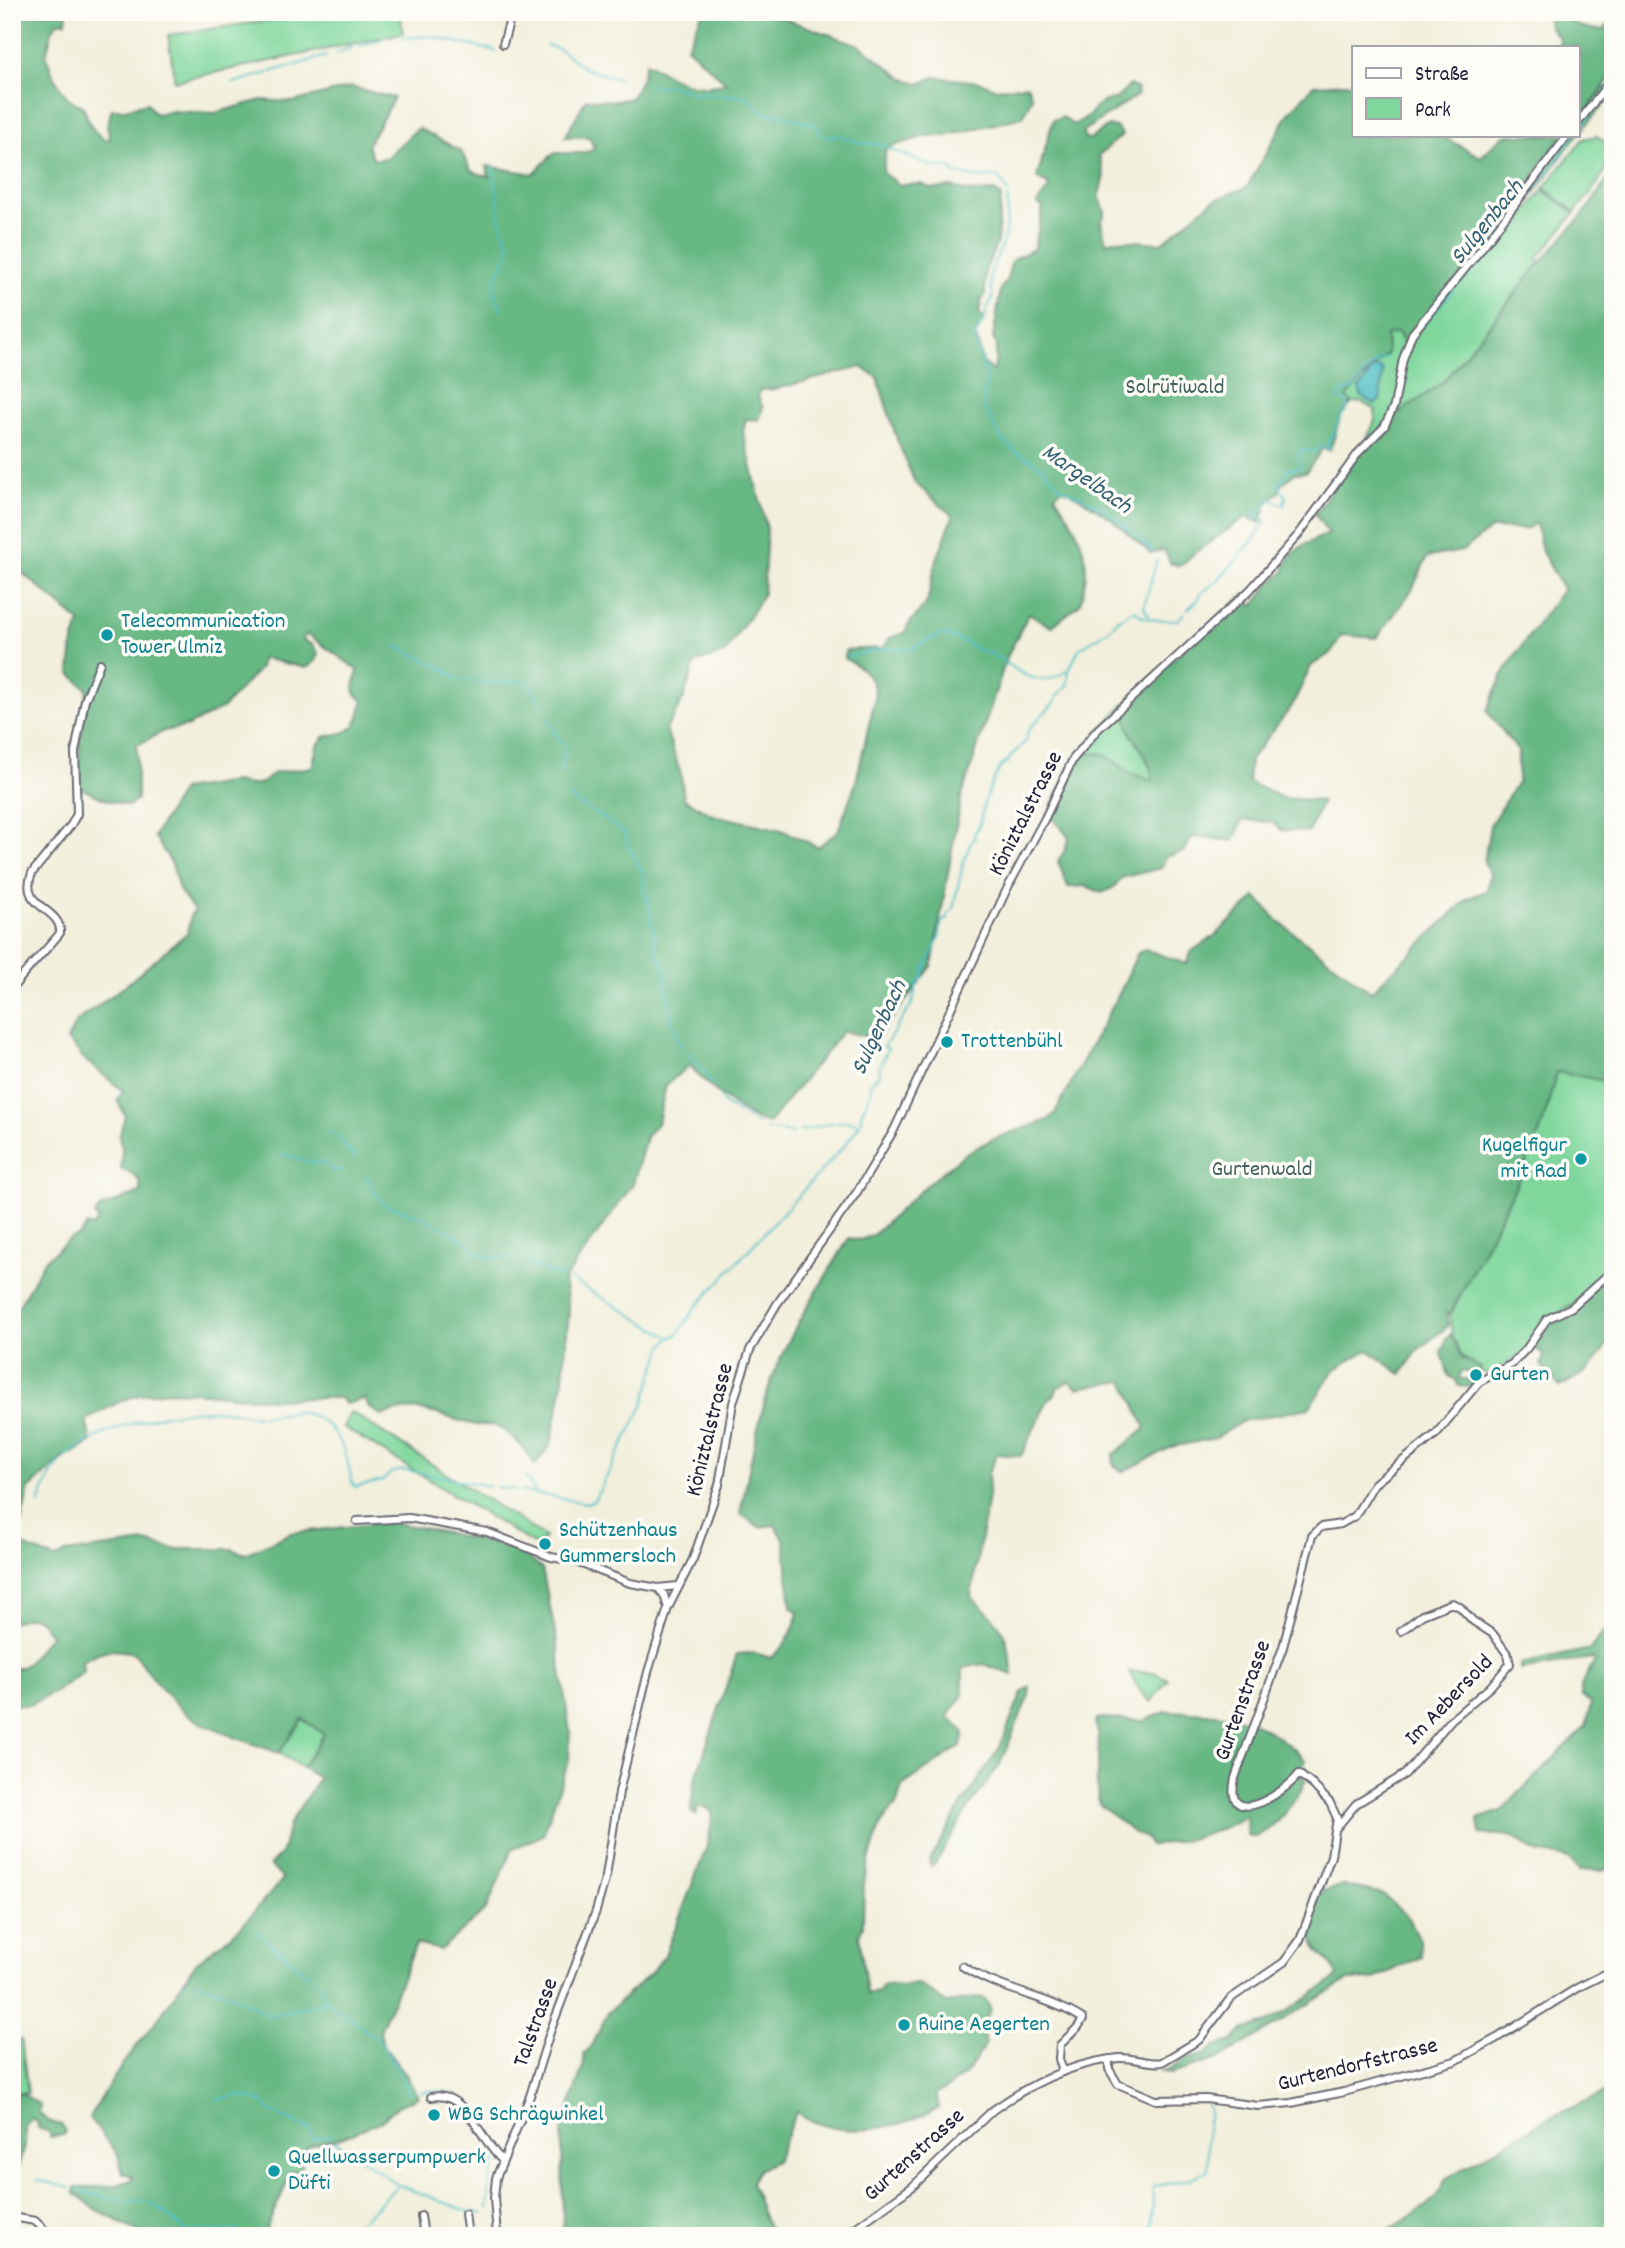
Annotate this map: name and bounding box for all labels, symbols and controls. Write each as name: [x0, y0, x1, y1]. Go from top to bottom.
legend: [1352, 46, 1580, 136]
text: Straße: [1415, 61, 1469, 91]
text: Park: [1415, 97, 1451, 127]
water label: Sulgenbach: [1443, 172, 1534, 273]
park label: Solrütiwald: [1126, 372, 1224, 405]
water label: Margelbach: [1034, 436, 1139, 524]
place label: Telecommunication Tower Ulmiz: [121, 606, 285, 665]
marker: Telecommunication Tower Ulmiz: [99, 627, 115, 643]
street label: Köniztalstrasse: [981, 746, 1073, 882]
water label: Sulgenbach: [843, 974, 917, 1081]
place label: Trottenbühl: [961, 1026, 1063, 1059]
marker: Trottenbühl: [939, 1034, 955, 1050]
place label: Kugelfigur mit Rad: [1482, 1130, 1567, 1189]
marker: Kugelfigur mit Rad: [1573, 1151, 1589, 1167]
park label: Gurtenwald: [1211, 1154, 1313, 1187]
place label: Gurten: [1490, 1359, 1549, 1392]
street label: Köniztalstrasse: [679, 1360, 743, 1500]
marker: Gurten: [1468, 1367, 1484, 1383]
place label: Schützenhaus Gummersloch: [559, 1515, 678, 1574]
marker: Schützenhaus Gummersloch: [537, 1536, 553, 1552]
street label: Gurtenstrasse: [1207, 1636, 1281, 1766]
street label: Im Aebersold: [1398, 1648, 1502, 1754]
street label: Talstrasse: [506, 1974, 568, 2072]
place label: Ruine Aegerten: [918, 2009, 1050, 2042]
marker: Ruine Aegerten: [896, 2017, 912, 2033]
street label: Gurtendorfstrasse: [1274, 2030, 1442, 2102]
place label: WBG Schrägwinkel: [448, 2099, 604, 2132]
street label: Gurtenstrasse: [857, 2101, 973, 2211]
marker: WBG Schrägwinkel: [426, 2107, 442, 2123]
place label: Quellwasserpumpwerk Düfti: [288, 2142, 486, 2201]
marker: Quellwasserpumpwerk Düfti: [266, 2163, 282, 2179]

